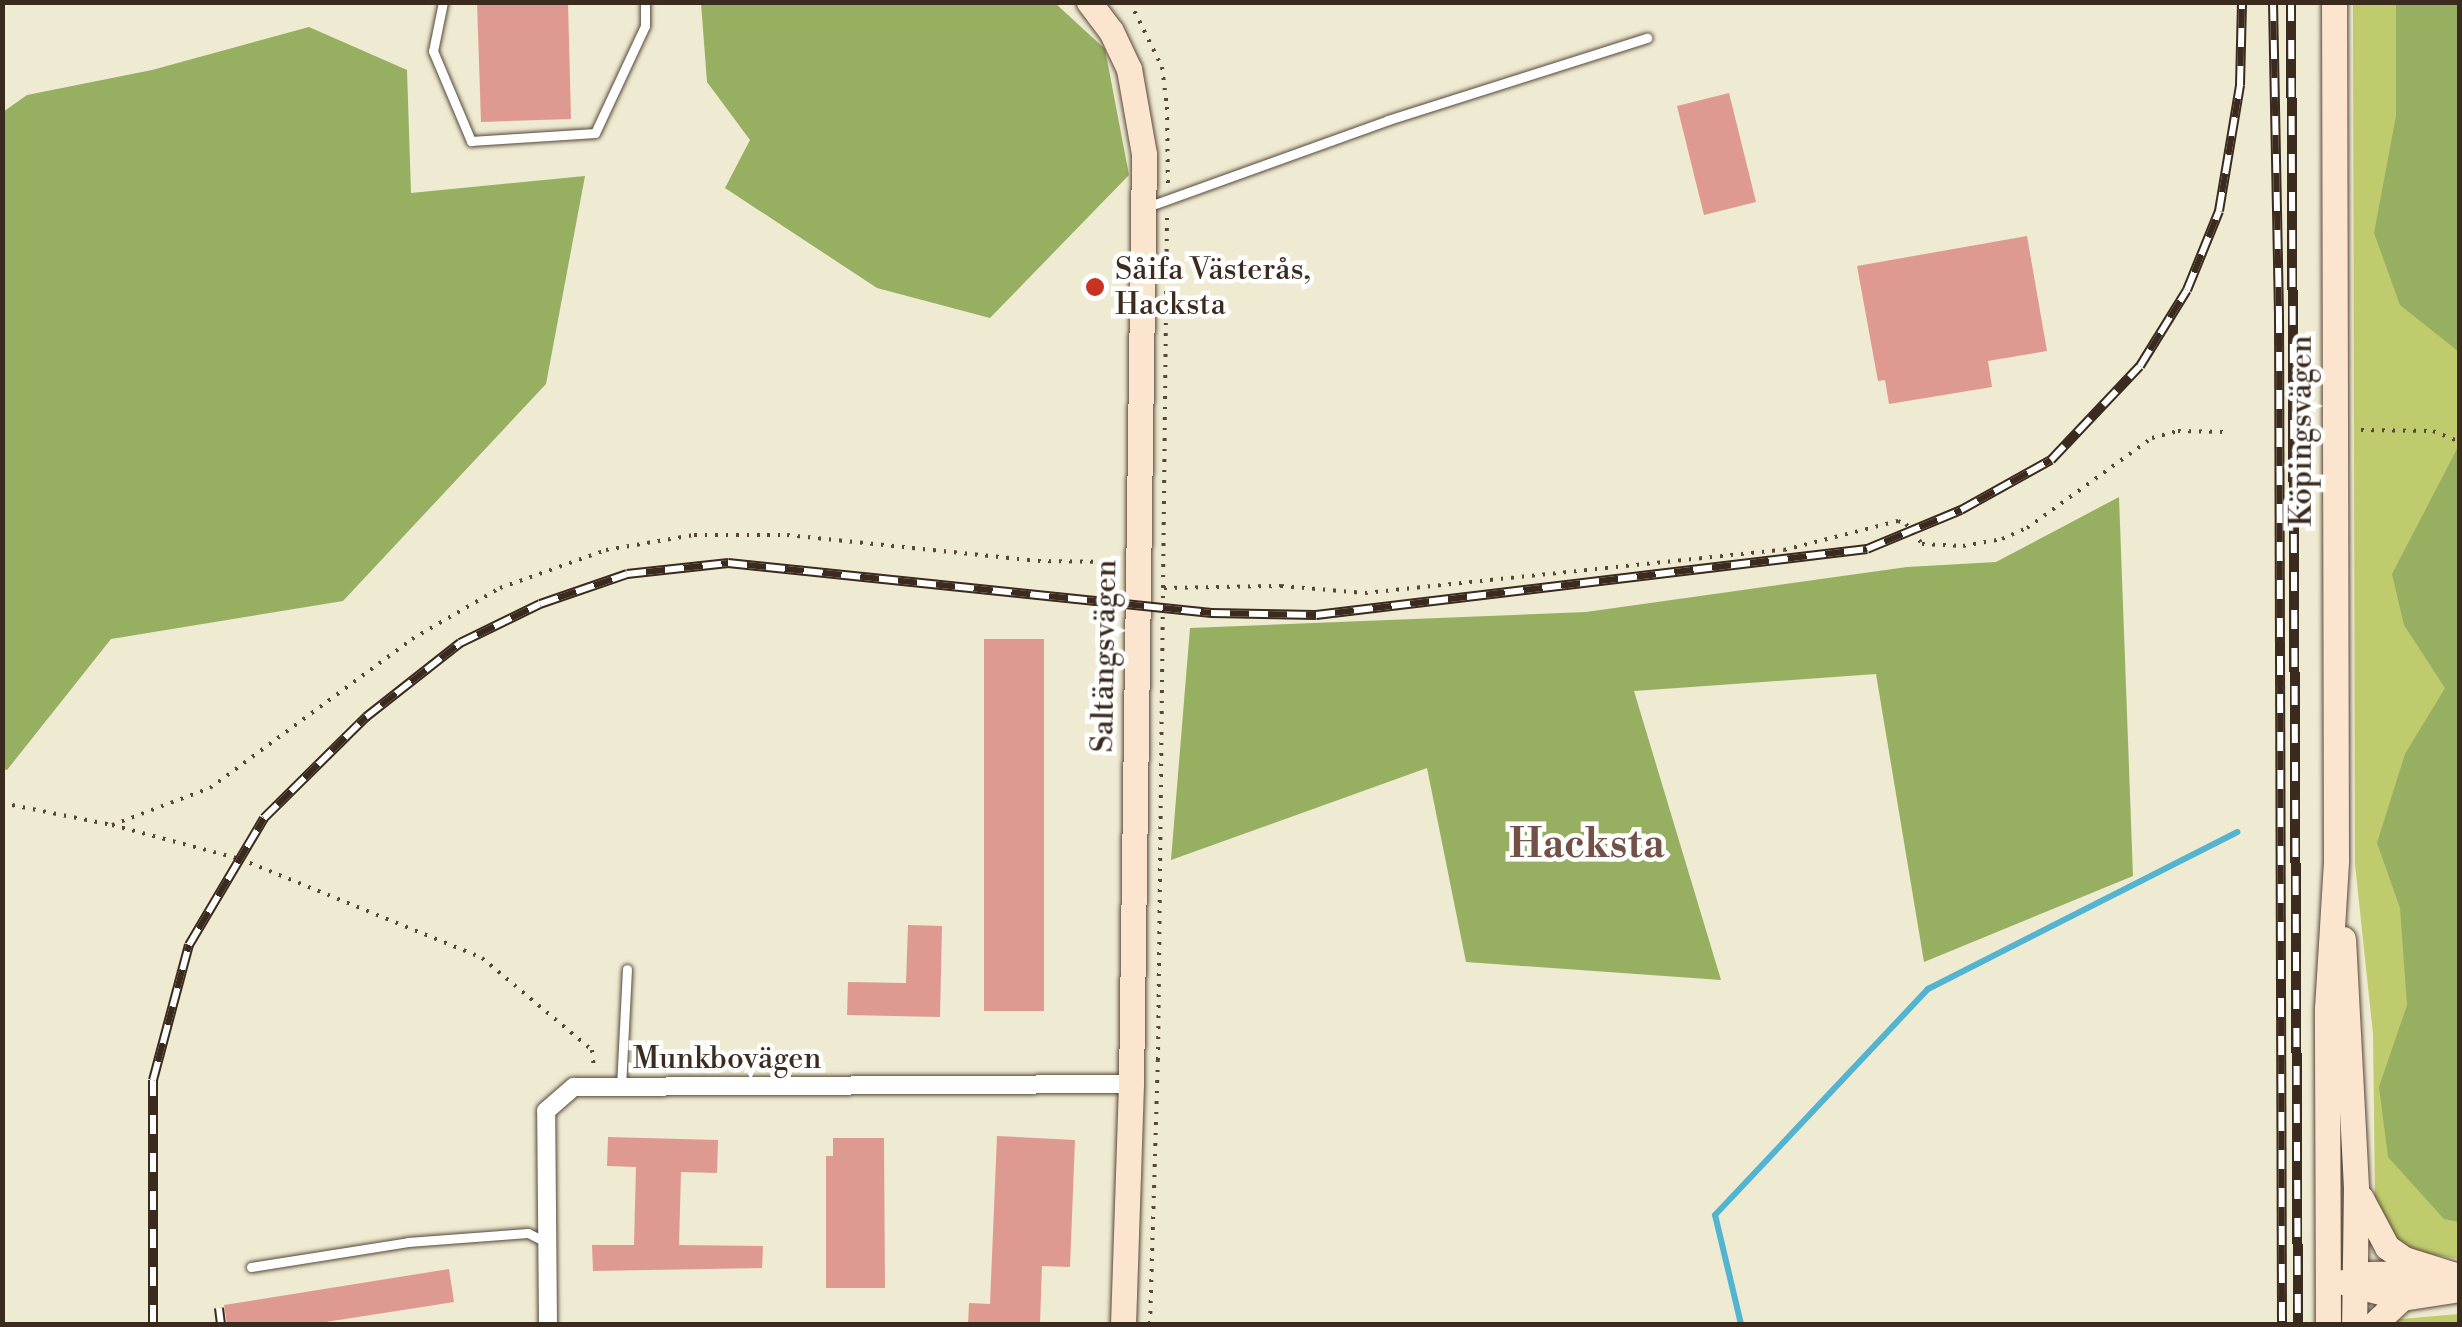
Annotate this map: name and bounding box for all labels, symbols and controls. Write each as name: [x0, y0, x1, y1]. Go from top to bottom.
place label: Såifa Västerås, Hacksta: [1115, 252, 1311, 322]
marker: Såifa Västerås, Hacksta: [1084, 276, 1106, 298]
street label: Köpingsvägen: [2284, 335, 2320, 527]
street label: Saltängsvägen: [1085, 559, 1125, 753]
district label: Hacksta: [1509, 821, 1665, 869]
street label: Munkbovägen: [633, 1041, 821, 1077]

